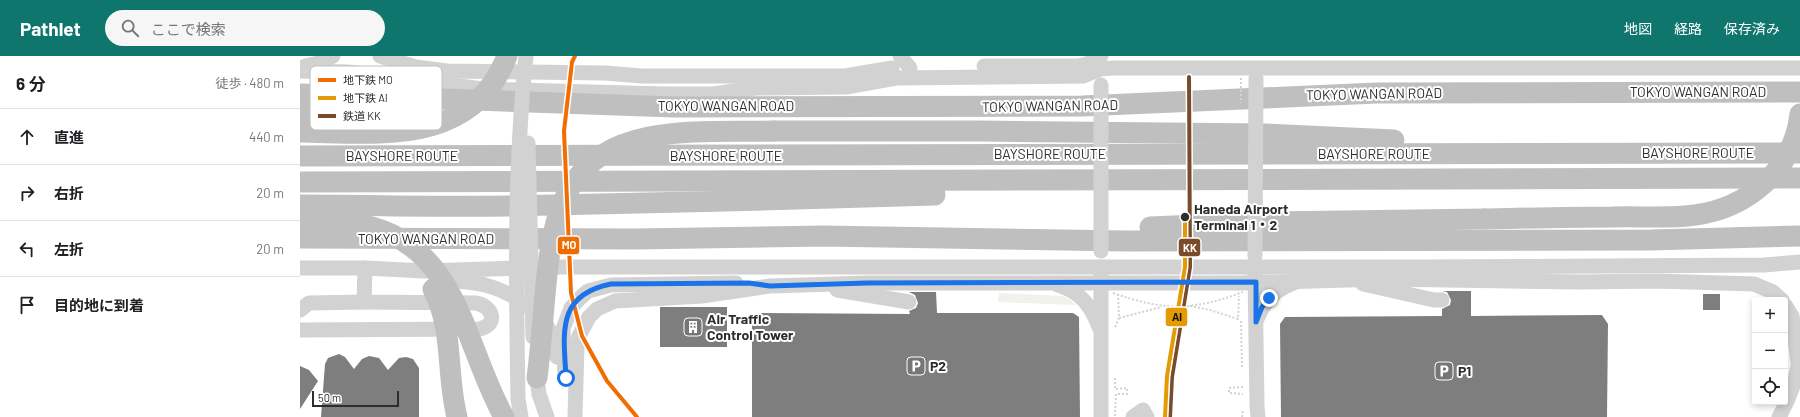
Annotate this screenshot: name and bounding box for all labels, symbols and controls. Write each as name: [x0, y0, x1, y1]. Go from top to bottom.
search box: [105, 10, 385, 46]
text: Pathlet: [20, 17, 81, 40]
icon: search: [119, 17, 141, 39]
text: ここで検索: [151, 20, 226, 38]
text: 地図: [1624, 20, 1652, 37]
text: 経路: [1674, 20, 1702, 37]
text: 保存済み: [1724, 20, 1780, 37]
legend: [310, 66, 442, 130]
text: 6 分: [16, 73, 46, 93]
text: 地下鉄 MO: [343, 73, 393, 86]
text: 徒歩 · 480 m: [215, 75, 284, 91]
street label: TOKYO WANGAN ROAD: [1630, 83, 1766, 100]
street label: TOKYO WANGAN ROAD: [1306, 84, 1442, 103]
text: 地下鉄 Al: [343, 91, 387, 104]
street label: TOKYO WANGAN ROAD: [982, 96, 1118, 115]
street label: TOKYO WANGAN ROAD: [658, 97, 794, 114]
text: 鉄道 KK: [343, 109, 381, 122]
icon: ahead: [16, 126, 38, 148]
text: 直進: [54, 128, 84, 146]
text: 440 m: [249, 129, 284, 145]
street label: BAYSHORE ROUTE: [1642, 144, 1754, 161]
street label: BAYSHORE ROUTE: [994, 145, 1106, 162]
street label: BAYSHORE ROUTE: [1318, 145, 1430, 162]
street label: BAYSHORE ROUTE: [346, 147, 458, 164]
street label: BAYSHORE ROUTE: [670, 147, 782, 164]
icon: right: [16, 182, 38, 204]
text: 右折: [54, 184, 84, 202]
text: 20 m: [256, 185, 284, 201]
place label: Haneda Airport Terminal 1・2: [1194, 200, 1288, 233]
marker: Haneda Airport Terminal 1・2: [1179, 211, 1191, 223]
street label: TOKYO WANGAN ROAD: [358, 230, 494, 247]
line badge: MO: [557, 236, 580, 255]
icon: left: [16, 238, 38, 260]
text: MO: [562, 238, 577, 251]
line badge: KK: [1178, 238, 1201, 257]
text: 左折: [54, 240, 84, 258]
text: 20 m: [256, 241, 284, 257]
text: KK: [1183, 241, 1197, 254]
route end: [1260, 289, 1278, 307]
icon: arrive: [16, 294, 38, 316]
text: 目的地に到着: [54, 296, 144, 314]
map controls: [1752, 297, 1788, 405]
button: +: [1752, 297, 1788, 333]
line badge: Al: [1165, 307, 1188, 327]
place label: Air Traffic Control Tower: [707, 310, 794, 343]
text: Al: [1172, 310, 1182, 323]
building icon: Air Traffic Control Tower: [682, 316, 704, 338]
button: −: [1752, 333, 1788, 369]
parking icon: P2: [905, 355, 927, 377]
place label: P2: [930, 357, 946, 374]
parking icon: P1: [1433, 360, 1455, 382]
place label: P1: [1458, 362, 1471, 379]
route start: [557, 369, 575, 387]
button: locate: [1752, 369, 1788, 405]
scale bar: [312, 389, 399, 408]
text: 50 m: [318, 391, 341, 404]

